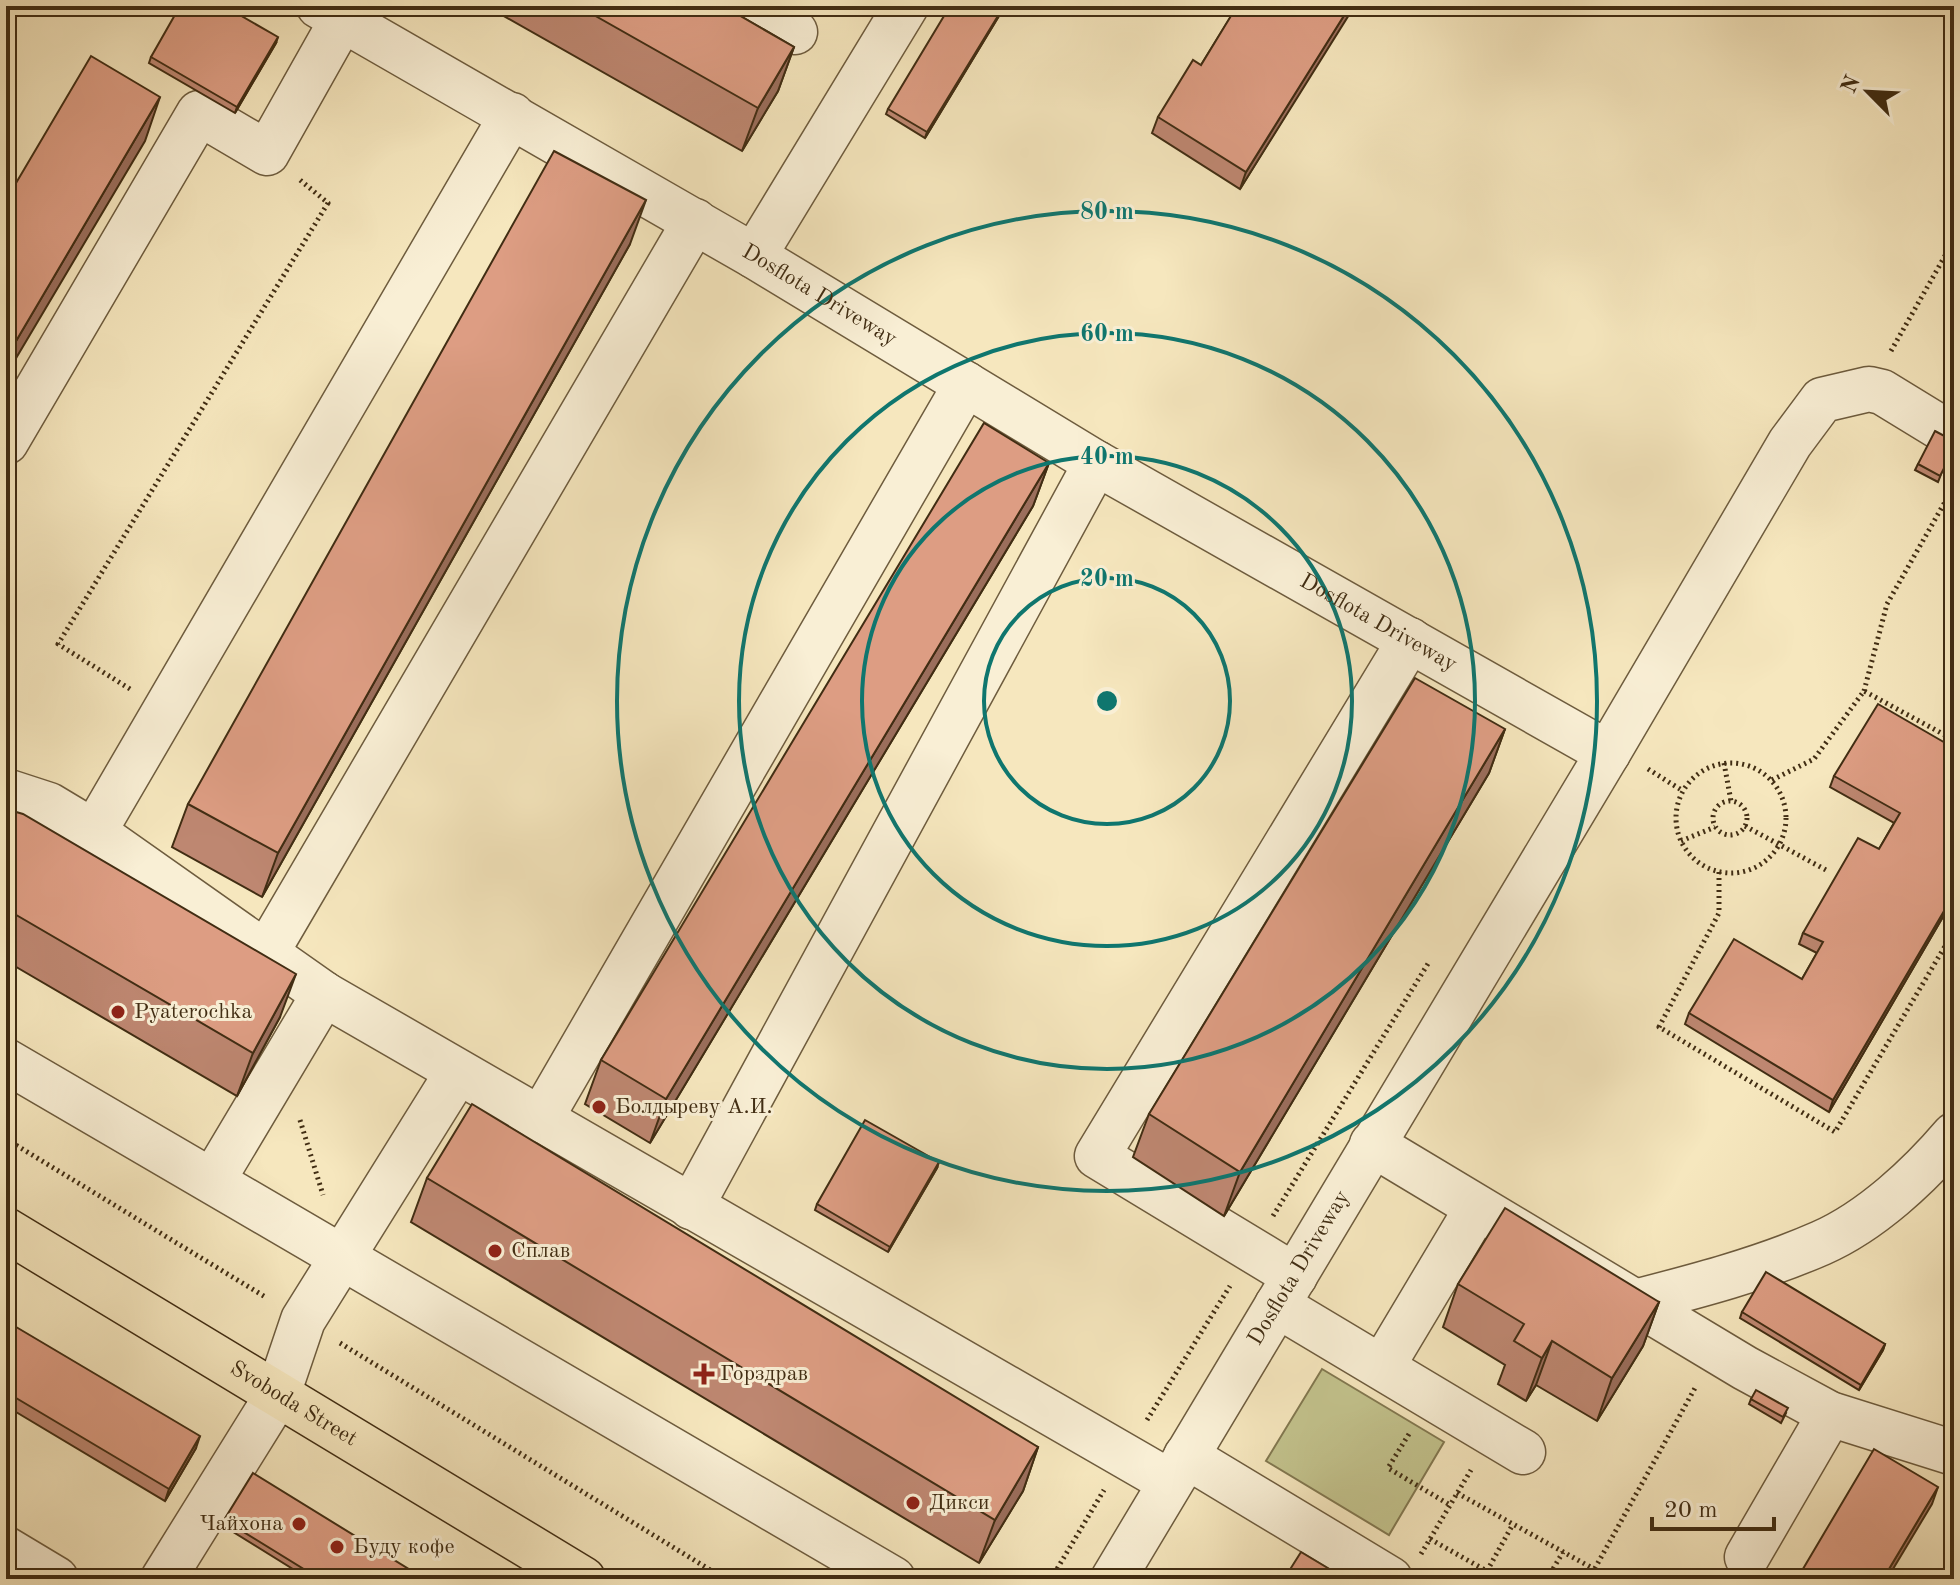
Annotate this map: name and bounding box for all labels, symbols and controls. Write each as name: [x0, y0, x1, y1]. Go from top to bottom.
north arrow: [1828, 52, 1908, 132]
text: N: [1838, 72, 1865, 97]
text: 80 m: [1080, 201, 1134, 225]
street label: Dosflota Driveway: [738, 241, 901, 351]
text: 60 m: [1080, 323, 1134, 347]
text: 40 m: [1080, 446, 1134, 470]
text: 20 m: [1080, 568, 1134, 592]
street label: Dosflota Driveway: [1296, 570, 1461, 676]
centre of rings: [1093, 687, 1121, 715]
place label: Pyaterochka: [134, 1001, 253, 1023]
marker: Pyaterochka: [109, 1003, 127, 1021]
place label: Болдыреву А.И.: [615, 1096, 773, 1118]
marker: Болдыреву А.И.: [590, 1098, 608, 1116]
street label: Dosflota Driveway: [1244, 1186, 1354, 1349]
place label: Сплав: [511, 1240, 570, 1262]
marker: Сплав: [486, 1242, 504, 1260]
street label: Svoboda Street: [226, 1357, 361, 1451]
place label: Горздрав: [720, 1363, 808, 1385]
marker: Горздрав: [695, 1365, 713, 1383]
scale bar: [1652, 1481, 1774, 1531]
place label: Дикси: [929, 1492, 990, 1514]
marker: Дикси: [904, 1494, 922, 1512]
text: 20 m: [1664, 1499, 1718, 1523]
place label: Чайхона: [199, 1513, 283, 1535]
marker: Чайхона: [290, 1515, 308, 1533]
place label: Буду кофе: [353, 1536, 455, 1558]
marker: Буду кофе: [328, 1538, 346, 1556]

